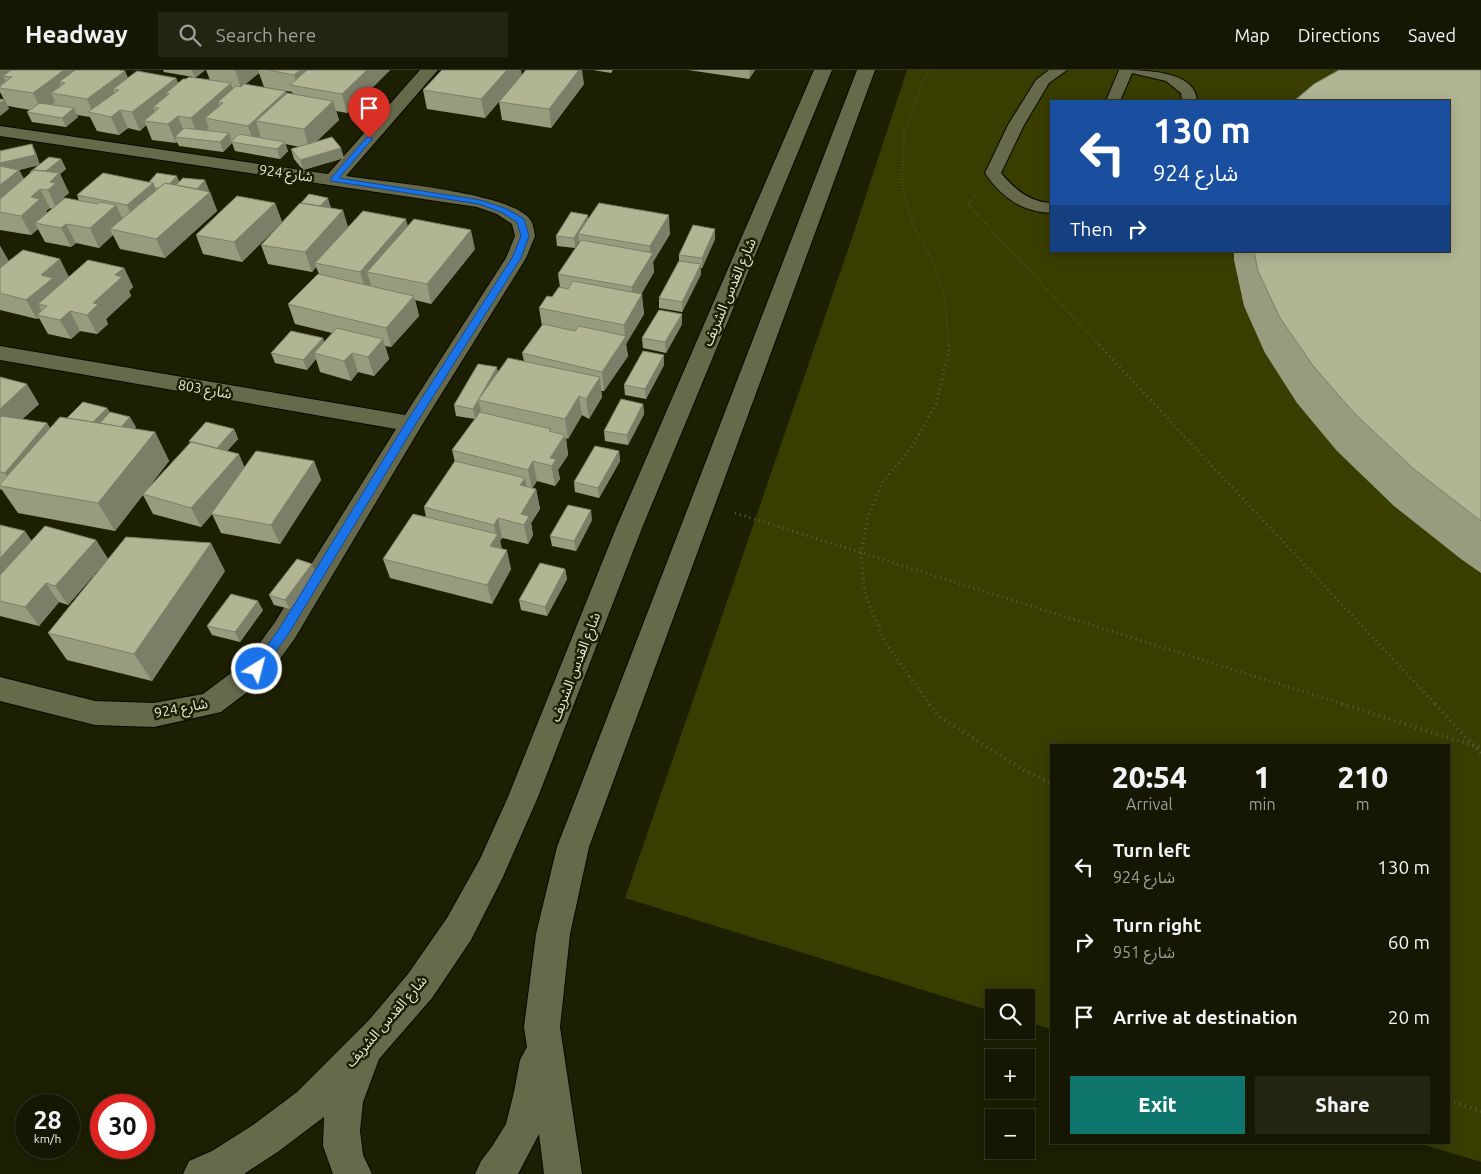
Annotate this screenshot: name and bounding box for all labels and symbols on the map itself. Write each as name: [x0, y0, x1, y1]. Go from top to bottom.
pin: [348, 87, 390, 138]
street label: شارع 924: [258, 161, 314, 188]
street label: شارع القدس الشريف: [699, 236, 762, 349]
street label: شارع 803: [176, 376, 233, 405]
street label: شارع القدس الشريف: [547, 610, 606, 725]
position arrow: [230, 642, 282, 694]
street label: شارع 924: [153, 695, 210, 724]
street label: شارع القدس الشريف: [342, 972, 432, 1072]
speed limit sign: 30: [90, 1094, 155, 1159]

